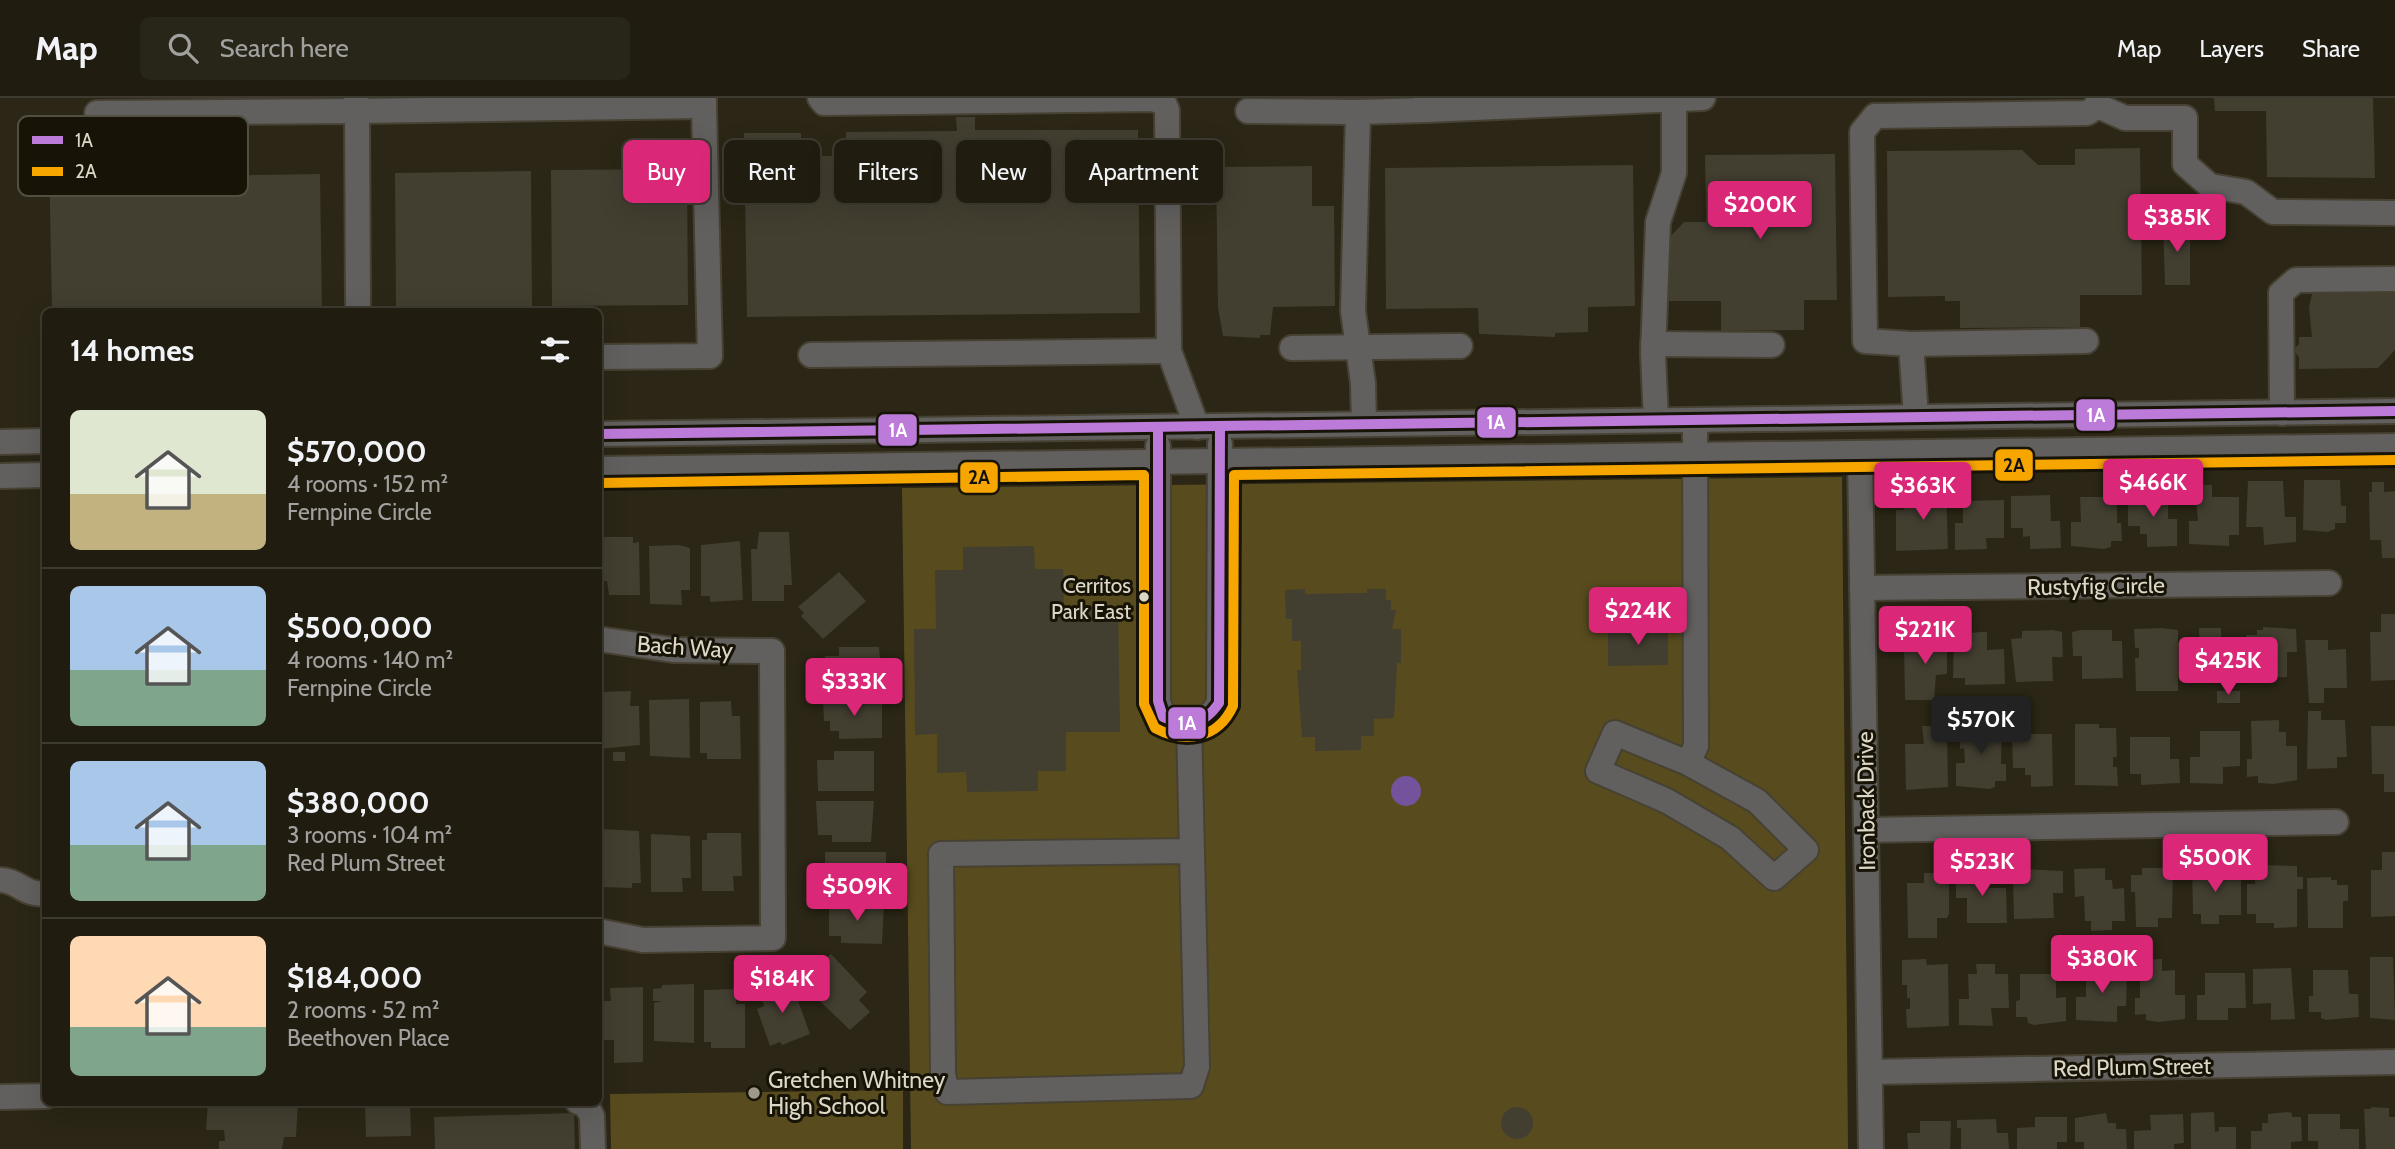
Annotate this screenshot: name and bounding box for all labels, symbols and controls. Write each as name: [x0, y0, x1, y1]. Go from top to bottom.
search box: [140, 17, 630, 80]
text: Map: [35, 28, 98, 68]
icon: search: [164, 29, 202, 67]
text: Search here: [220, 32, 349, 64]
text: Map: [2117, 34, 2161, 63]
text: Layers: [2199, 34, 2264, 63]
text: Share: [2302, 34, 2360, 63]
legend: [18, 116, 248, 196]
text: 1A: [75, 129, 93, 152]
chip: Buy: [623, 140, 710, 203]
chip: Rent: [724, 140, 820, 203]
chip: Filters: [834, 140, 942, 203]
chip: New: [956, 140, 1051, 203]
chip: Apartment: [1065, 140, 1223, 203]
text: 2A: [75, 160, 97, 183]
pin: $200K: [1711, 181, 1809, 241]
text: $200K: [1724, 190, 1796, 218]
pin: $385K: [2128, 194, 2226, 254]
text: $385K: [2144, 203, 2210, 231]
icon: filters: [536, 331, 574, 369]
text: 14 homes: [70, 332, 194, 369]
line badge: 1A: [2075, 398, 2116, 432]
text: 1A: [2087, 404, 2106, 427]
line badge: 1A: [1476, 406, 1517, 439]
text: 1A: [1487, 411, 1506, 434]
line badge: 1A: [877, 413, 918, 447]
text: 1A: [889, 419, 908, 442]
text: $570,000: [287, 433, 427, 470]
icon: home: [126, 438, 210, 522]
line badge: 2A: [1994, 448, 2034, 482]
text: 2A: [2003, 454, 2025, 477]
pin: $466K: [2104, 460, 2202, 519]
line badge: 2A: [959, 461, 999, 494]
pin: $363K: [1874, 462, 1972, 522]
text: 2A: [968, 466, 990, 489]
text: $466K: [2119, 468, 2187, 496]
text: 4 rooms · 152 m²: [287, 470, 448, 498]
text: $363K: [1890, 471, 1956, 499]
text: Fernpine Circle: [287, 498, 432, 526]
street label: Rustyfig Circle: [2027, 571, 2165, 601]
place label: Cerritos Park East: [1051, 573, 1131, 624]
pin: $224K: [1589, 588, 1687, 647]
marker: Cerritos Park East: [1137, 590, 1151, 604]
text: $224K: [1605, 596, 1671, 624]
pin: $221K: [1876, 606, 1974, 666]
text: $500,000: [287, 609, 433, 646]
icon: home: [126, 614, 210, 698]
text: $221K: [1895, 615, 1955, 643]
street label: Bach Way: [636, 630, 734, 664]
pin: $425K: [2179, 638, 2277, 697]
text: 4 rooms · 140 m²: [287, 646, 453, 674]
text: $425K: [2195, 646, 2261, 674]
pin: $333K: [805, 658, 903, 718]
text: $333K: [822, 667, 886, 695]
text: Fernpine Circle: [287, 674, 432, 702]
pin: $570K: [1932, 696, 2030, 756]
text: $570K: [1947, 705, 2015, 733]
line badge: 1A: [1167, 706, 1207, 740]
text: 1A: [1178, 712, 1197, 735]
street label: Ironback Drive: [1851, 731, 1881, 871]
text: $380,000: [287, 784, 430, 821]
icon: home: [126, 789, 210, 873]
text: 3 rooms · 104 m²: [287, 821, 452, 849]
pin: $500K: [2166, 834, 2264, 894]
pin: $523K: [1933, 838, 2031, 898]
text: $500K: [2179, 843, 2251, 871]
text: $523K: [1950, 847, 2014, 875]
text: Red Plum Street: [287, 849, 445, 877]
pin: $509K: [808, 864, 906, 923]
text: $509K: [822, 872, 892, 900]
pin: $380K: [2053, 936, 2151, 995]
text: $380K: [2067, 944, 2137, 972]
pin: $184K: [733, 956, 831, 1015]
text: $184,000: [287, 959, 422, 996]
icon: home: [126, 964, 210, 1048]
text: $184K: [750, 964, 814, 992]
text: 2 rooms · 52 m²: [287, 996, 440, 1024]
text: Beethoven Place: [287, 1024, 449, 1052]
street label: Red Plum Street: [2053, 1052, 2212, 1082]
place label: Gretchen Whitney High School: [768, 1066, 946, 1120]
marker: Gretchen Whitney High School: [746, 1085, 762, 1101]

